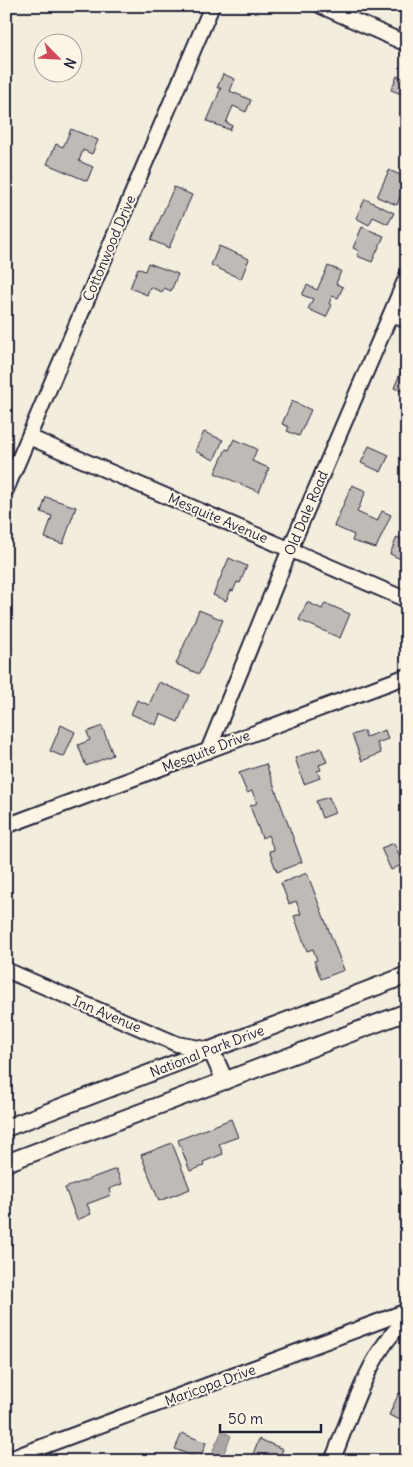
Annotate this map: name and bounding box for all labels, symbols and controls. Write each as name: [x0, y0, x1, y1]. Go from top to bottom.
north arrow: [32, 32, 82, 82]
text: N: [60, 55, 80, 71]
street label: Cottonwood Drive: [79, 192, 139, 304]
street label: Old Dale Road: [280, 468, 332, 558]
street label: Mesquite Avenue: [165, 489, 271, 547]
street label: Mesquite Drive: [159, 726, 253, 776]
street label: Inn Avenue: [70, 992, 144, 1036]
street label: National Park Drive: [147, 1021, 267, 1081]
street label: Maricopa Drive: [162, 1360, 258, 1410]
scale bar: [220, 1402, 322, 1434]
text: 50 m: [228, 1409, 263, 1428]

